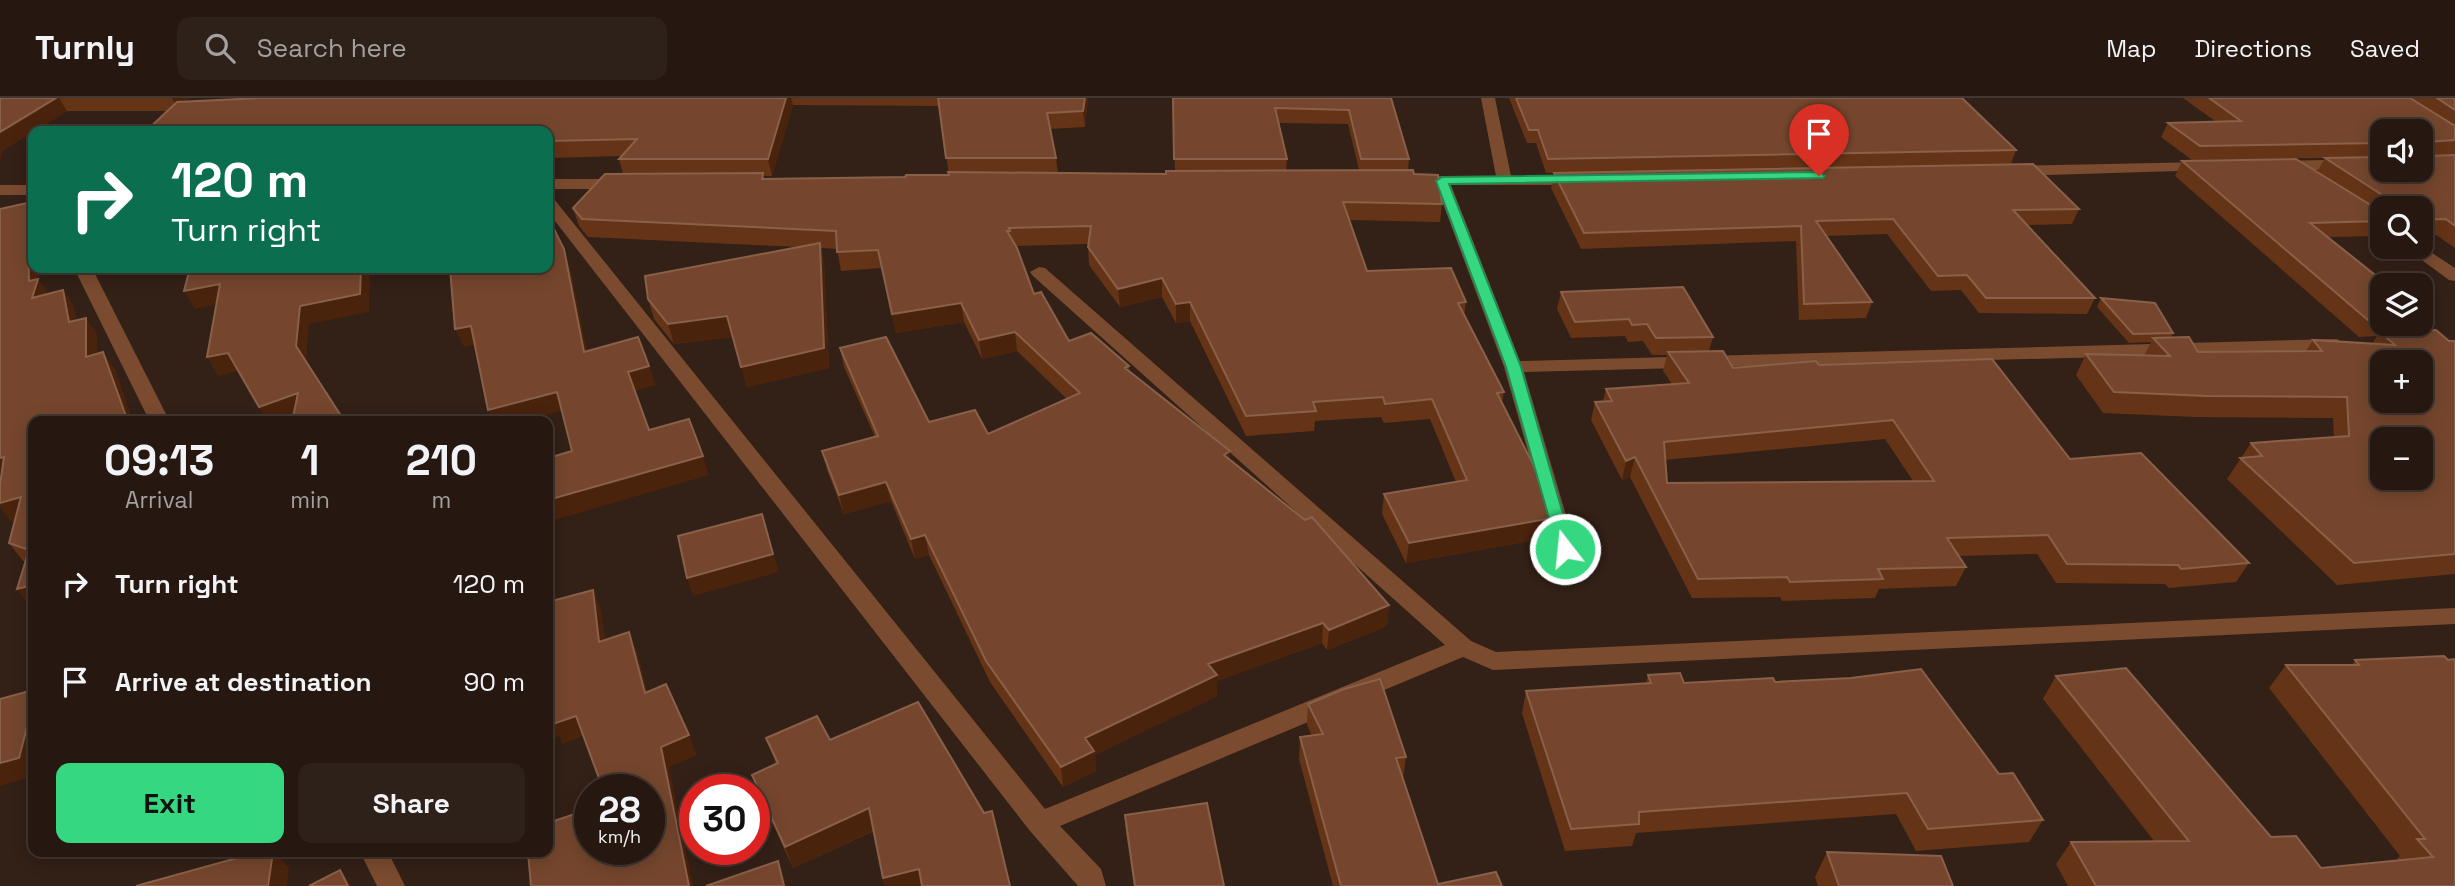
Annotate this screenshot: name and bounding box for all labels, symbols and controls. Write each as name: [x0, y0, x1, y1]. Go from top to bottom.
search box: [177, 17, 667, 80]
text: Turnly: [35, 27, 135, 69]
icon: search: [201, 29, 239, 67]
text: Search here: [257, 31, 407, 65]
text: Map: [2106, 33, 2156, 64]
text: Directions: [2194, 33, 2312, 64]
text: Saved: [2350, 33, 2420, 64]
pin: [1789, 104, 1849, 176]
icon: arrive: [1800, 115, 1838, 153]
map controls: [2370, 119, 2433, 490]
button: sound: [2370, 119, 2433, 182]
text: 120 m: [171, 149, 308, 211]
icon: right: [56, 154, 147, 245]
button: search: [2370, 196, 2433, 259]
text: Turn right: [171, 210, 321, 250]
button: layers: [2370, 273, 2433, 336]
button: +: [2370, 350, 2433, 413]
button: −: [2370, 427, 2433, 490]
text: 09:13: [104, 434, 214, 487]
text: 1: [301, 434, 320, 487]
text: 210: [406, 434, 477, 487]
text: Arrival: [125, 485, 193, 515]
text: min: [290, 485, 330, 515]
text: m: [431, 485, 451, 515]
position arrow: [1528, 512, 1602, 586]
icon: right: [56, 565, 94, 603]
text: Turn right: [115, 567, 239, 601]
text: 120 m: [453, 567, 525, 601]
icon: arrive: [56, 663, 94, 701]
text: Arrive at destination: [115, 665, 372, 699]
text: 90 m: [463, 665, 525, 699]
button: Exit: [56, 763, 284, 843]
button: Share: [298, 763, 525, 843]
speed limit sign: 30: [679, 774, 770, 865]
text: 28: [599, 788, 640, 832]
text: km/h: [598, 825, 641, 848]

